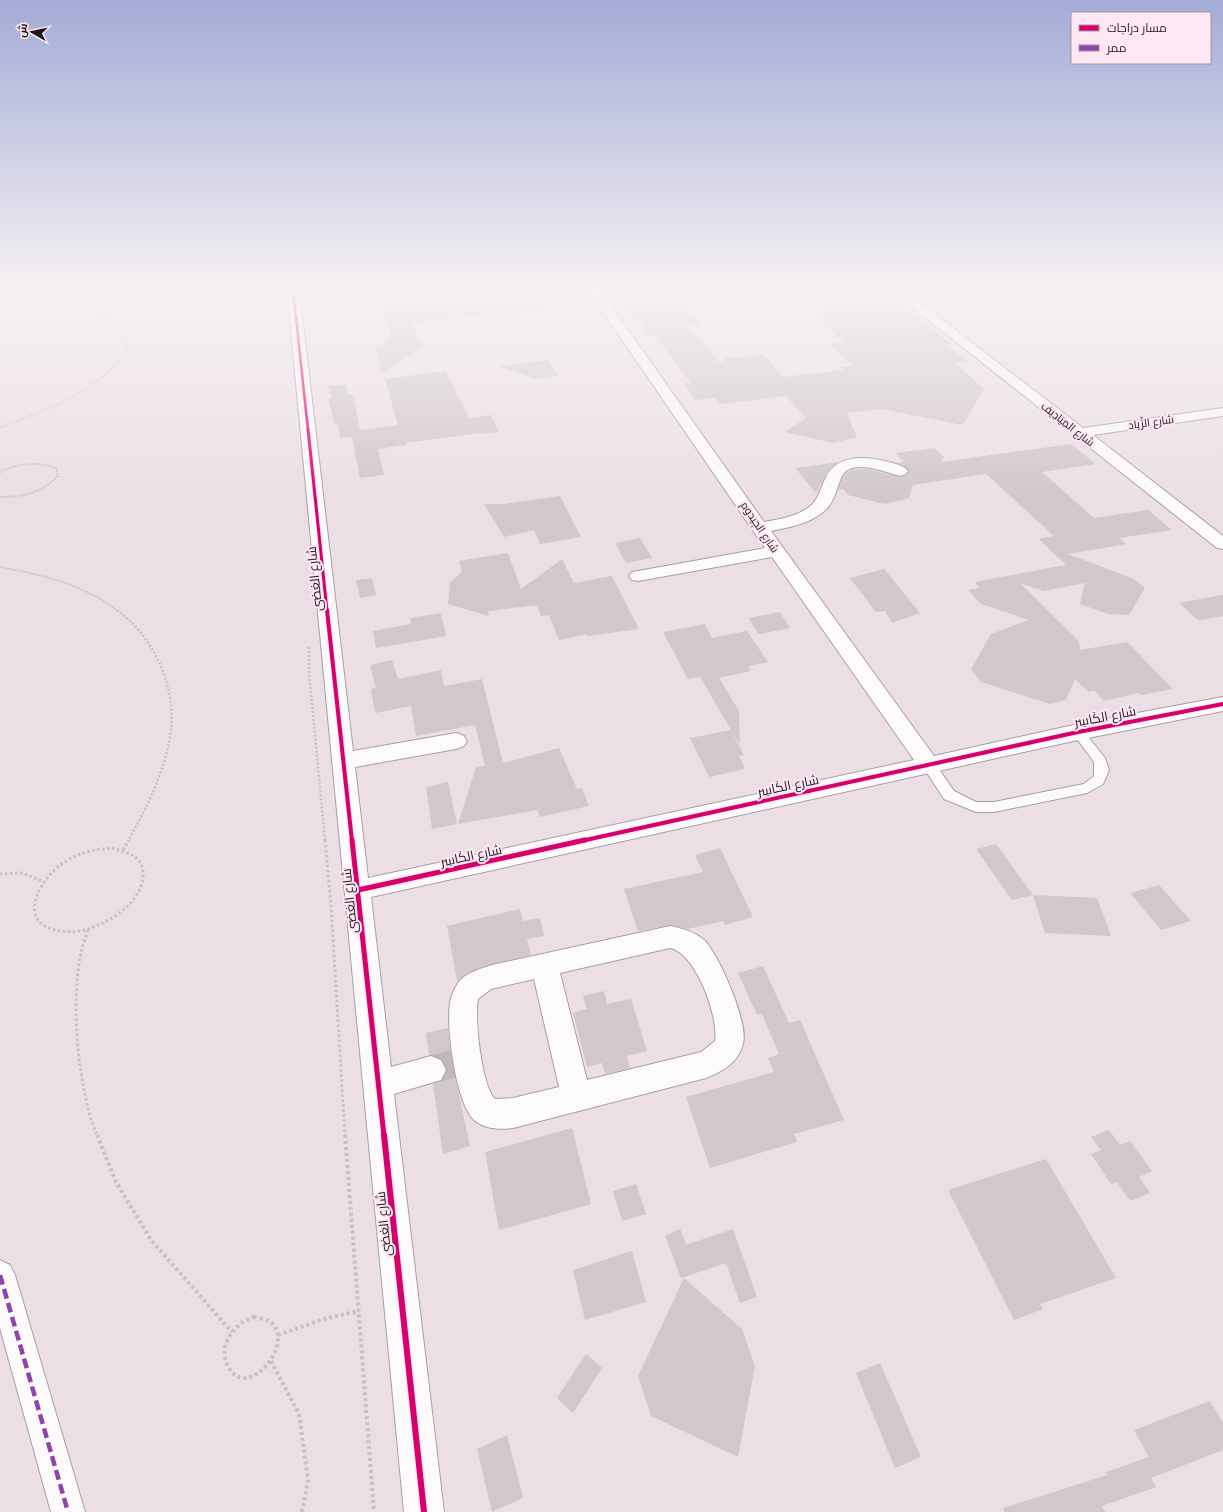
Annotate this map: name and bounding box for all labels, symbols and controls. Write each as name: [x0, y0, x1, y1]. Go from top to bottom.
north arrow: [12, 12, 52, 52]
legend: [1071, 12, 1211, 64]
text: مسار دراجات: [1107, 19, 1167, 36]
text: ش: [13, 22, 30, 39]
text: ممر: [1106, 39, 1126, 56]
street label: شارع المِيَادِيف: [1038, 398, 1098, 450]
street label: شارع الزِّياد: [1127, 411, 1175, 433]
street label: شارع الجِيدوم: [737, 498, 783, 556]
street label: شارع الغضى: [302, 546, 326, 612]
street label: شارع الكَاسِر: [1072, 701, 1137, 731]
street label: شارع الكَاسِر: [755, 770, 820, 801]
street label: شارع الكَاسِر: [438, 840, 503, 871]
street label: شارع الغضى: [337, 868, 361, 934]
street label: شارع الغضى: [371, 1191, 395, 1257]

